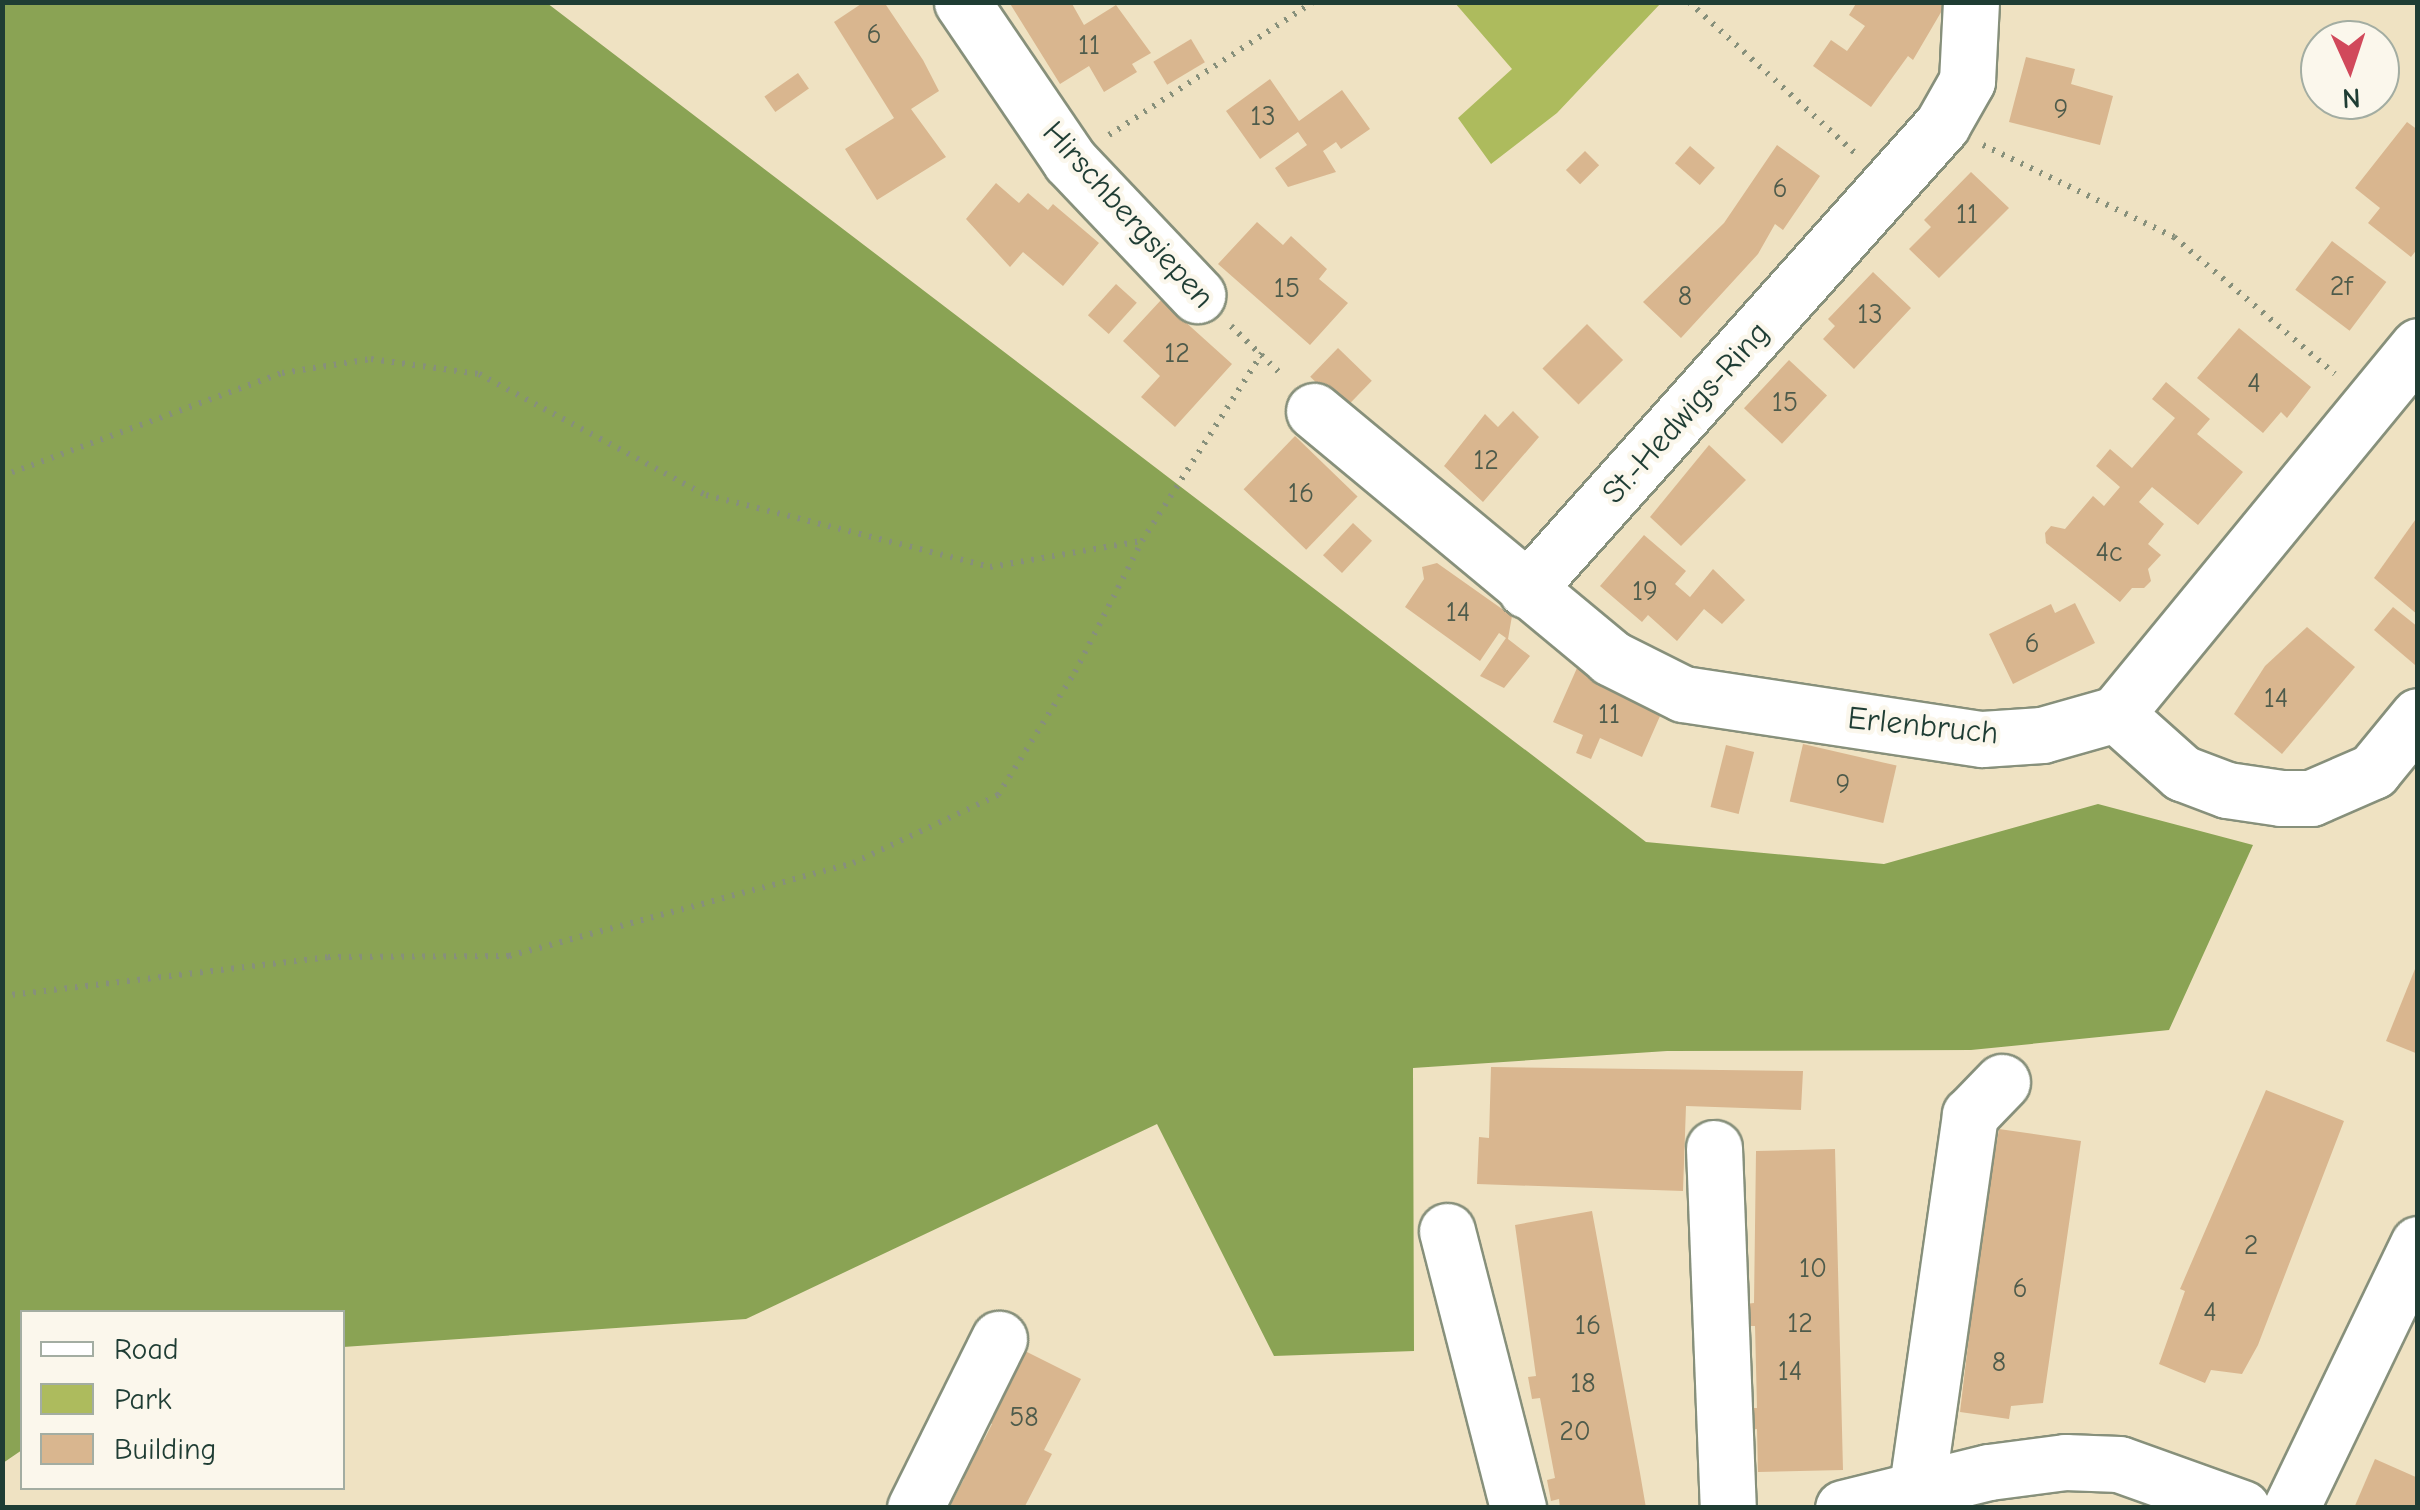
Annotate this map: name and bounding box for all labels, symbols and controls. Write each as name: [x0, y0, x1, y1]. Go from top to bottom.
house number: 6: [866, 17, 882, 51]
north arrow: [2300, 20, 2400, 120]
house number: 11: [1078, 28, 1100, 62]
text: N: [2342, 82, 2361, 114]
house number: 9: [2054, 92, 2068, 126]
house number: 13: [1250, 99, 1276, 133]
street label: Hirschbergsiepen: [1034, 114, 1222, 316]
house number: 6: [1772, 171, 1788, 205]
house number: 11: [1956, 197, 1978, 231]
house number: 2f: [2330, 269, 2352, 303]
house number: 15: [1274, 271, 1300, 305]
house number: 8: [1678, 279, 1692, 313]
house number: 13: [1857, 297, 1883, 331]
street label: St.-Hedwigs-Ring: [1594, 314, 1778, 512]
house number: 12: [1164, 336, 1190, 370]
house number: 4: [2247, 366, 2261, 400]
house number: 15: [1772, 385, 1798, 419]
house number: 12: [1473, 443, 1499, 477]
house number: 16: [1288, 476, 1314, 510]
house number: 4c: [2095, 535, 2123, 569]
house number: 19: [1632, 574, 1658, 608]
house number: 14: [1446, 595, 1470, 629]
house number: 6: [2024, 626, 2040, 660]
house number: 14: [2264, 681, 2288, 715]
house number: 11: [1598, 697, 1620, 731]
street label: Erlenbruch: [1846, 699, 2000, 753]
house number: 9: [1836, 767, 1850, 801]
house number: 2: [2244, 1228, 2258, 1262]
house number: 10: [1799, 1251, 1827, 1285]
house number: 6: [2012, 1271, 2028, 1305]
house number: 4: [2203, 1295, 2217, 1329]
house number: 12: [1787, 1306, 1813, 1340]
house number: 16: [1575, 1308, 1601, 1342]
legend: [20, 1310, 345, 1490]
text: Road: [114, 1332, 179, 1367]
house number: 8: [1992, 1345, 2006, 1379]
house number: 14: [1778, 1354, 1802, 1388]
house number: 18: [1570, 1366, 1596, 1400]
text: Park: [114, 1382, 171, 1417]
house number: 58: [1009, 1400, 1039, 1434]
house number: 20: [1559, 1414, 1591, 1448]
text: Building: [114, 1432, 217, 1467]

